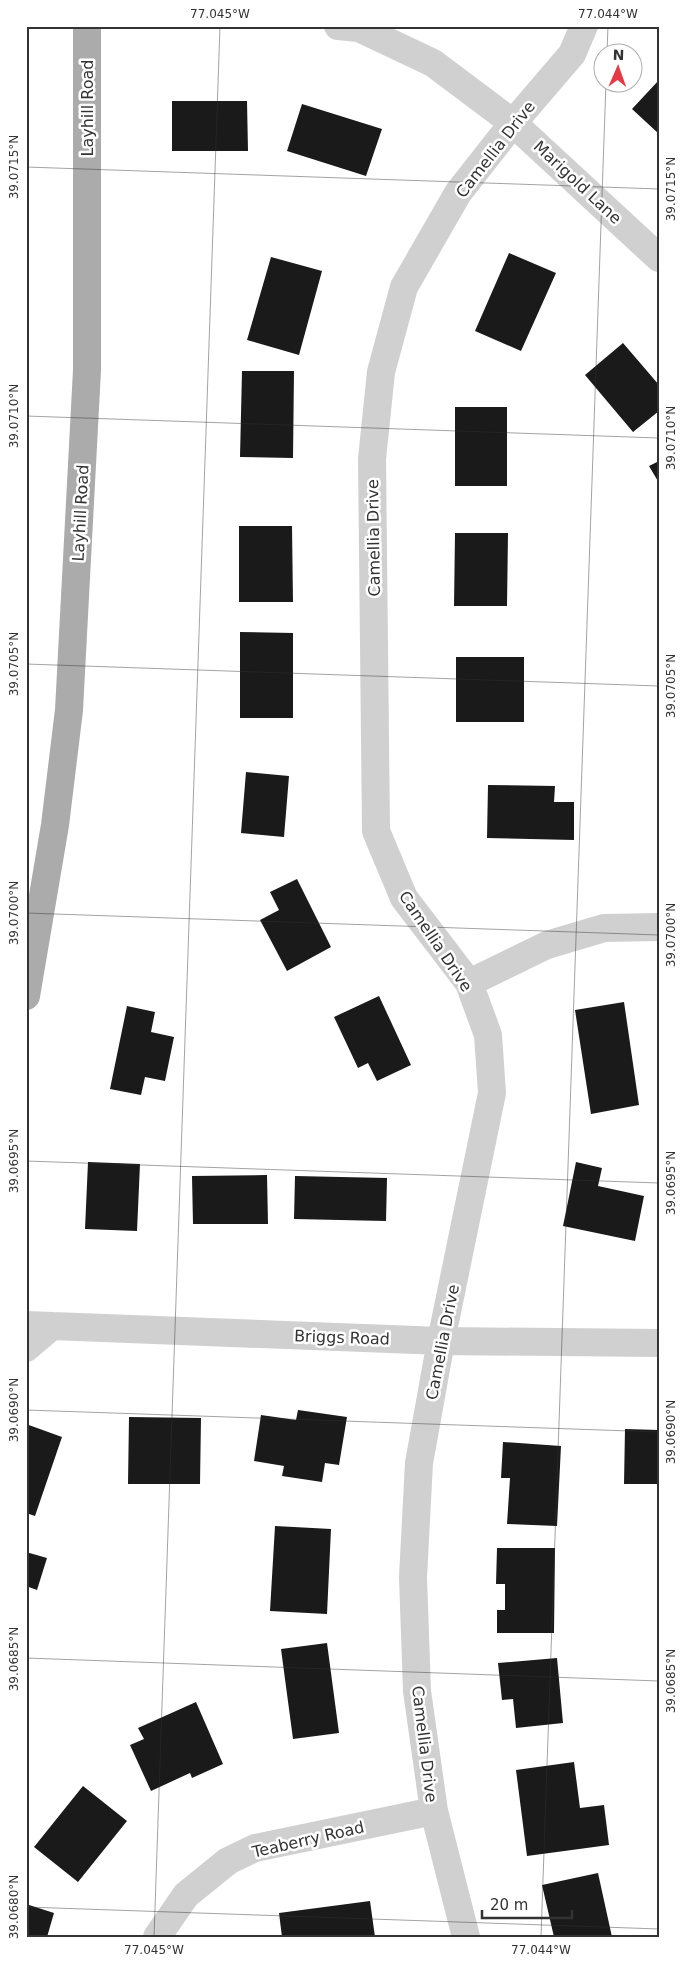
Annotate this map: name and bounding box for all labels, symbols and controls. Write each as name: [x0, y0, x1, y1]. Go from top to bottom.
text: 77.045°W: [190, 7, 250, 21]
text: 77.044°W: [578, 7, 638, 21]
north arrow: [592, 42, 642, 92]
text: N: [612, 47, 625, 63]
street label: Layhill Road: [78, 60, 97, 156]
street label: Camellia Drive: [452, 97, 539, 201]
text: 39.0715°N: [7, 135, 21, 199]
street label: Marigold Lane: [530, 137, 625, 228]
text: 39.0715°N: [664, 157, 678, 221]
text: 39.0710°N: [7, 384, 21, 448]
text: 39.0710°N: [664, 406, 678, 470]
street label: Layhill Road: [68, 464, 93, 562]
street label: Camellia Drive: [363, 479, 384, 597]
text: 39.0705°N: [7, 632, 21, 696]
text: 39.0705°N: [664, 654, 678, 718]
text: 39.0700°N: [7, 881, 21, 945]
street label: Camellia Drive: [395, 887, 476, 995]
text: 39.0700°N: [664, 903, 678, 967]
text: 39.0695°N: [7, 1129, 21, 1193]
text: 39.0695°N: [664, 1151, 678, 1215]
street label: Camellia Drive: [422, 1283, 463, 1401]
street label: Briggs Road: [294, 1326, 390, 1349]
text: 39.0690°N: [7, 1378, 21, 1442]
text: 39.0690°N: [664, 1400, 678, 1464]
text: 39.0685°N: [7, 1627, 21, 1691]
text: 39.0685°N: [664, 1649, 678, 1713]
street label: Camellia Drive: [408, 1685, 441, 1803]
street label: Teaberry Road: [249, 1817, 366, 1862]
text: 39.0680°N: [7, 1875, 21, 1939]
scale bar: [482, 1888, 572, 1920]
text: 20 m: [490, 1896, 528, 1914]
text: 77.045°W: [124, 1943, 184, 1957]
text: 77.044°W: [511, 1943, 571, 1957]

